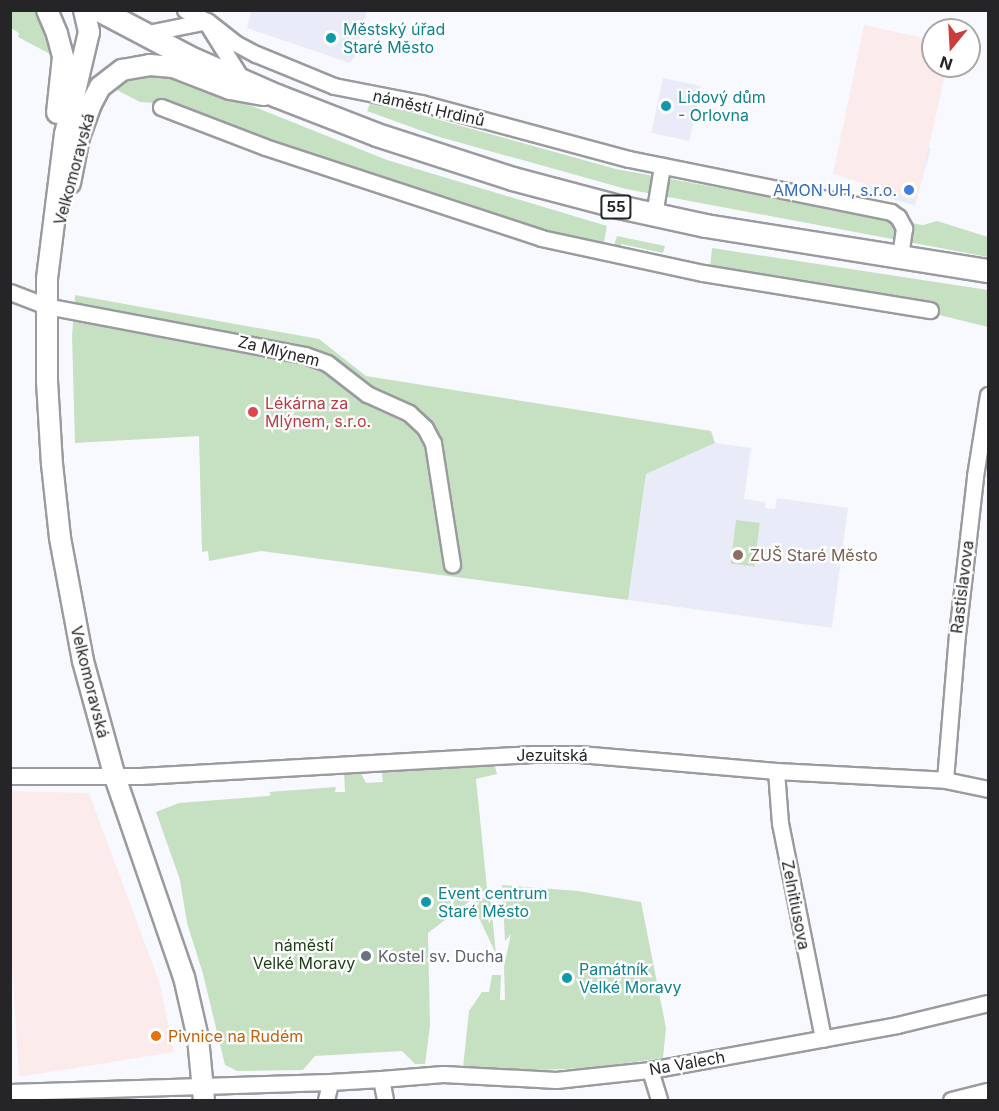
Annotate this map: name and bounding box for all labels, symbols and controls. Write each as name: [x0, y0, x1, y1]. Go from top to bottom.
north arrow: [921, 18, 981, 78]
place label: Městský úřad Staré Město: [343, 19, 445, 57]
marker: Městský úřad Staré Město: [324, 31, 338, 45]
text: N: [937, 52, 955, 75]
street label: náměstí Hrdinů: [371, 86, 487, 130]
place label: Lidový dům - Orlovna: [678, 87, 766, 125]
marker: Lidový dům - Orlovna: [659, 99, 673, 113]
street label: Velkomoravská: [50, 111, 98, 227]
place label: AMON UH, s.r.o.: [773, 180, 897, 200]
marker: AMON UH, s.r.o.: [902, 183, 916, 197]
road number: 55: [600, 195, 632, 219]
street label: Za Mlýnem: [236, 332, 322, 370]
place label: Lékárna za Mlýnem, s.r.o.: [265, 393, 371, 431]
marker: Lékárna za Mlýnem, s.r.o.: [246, 405, 260, 419]
street label: Rastislavova: [947, 539, 977, 635]
place label: ZUŠ Staré Město: [750, 545, 878, 565]
marker: ZUŠ Staré Město: [731, 548, 745, 562]
street label: Velkomoravská: [67, 624, 113, 740]
street label: Jezuitská: [516, 745, 588, 765]
street label: Zelnitiusova: [778, 859, 814, 951]
place label: Event centrum Staré Město: [438, 883, 547, 921]
marker: Event centrum Staré Město: [419, 895, 433, 909]
park label: náměstí Velké Moravy: [253, 935, 355, 973]
place label: Kostel sv. Ducha: [378, 946, 503, 966]
marker: Kostel sv. Ducha: [359, 949, 373, 963]
place label: Památník Velké Moravy: [579, 959, 681, 997]
marker: Památník Velké Moravy: [560, 971, 574, 985]
place label: Pivnice na Rudém: [168, 1026, 303, 1046]
marker: Pivnice na Rudém: [149, 1029, 163, 1043]
street label: Na Valech: [648, 1047, 726, 1079]

